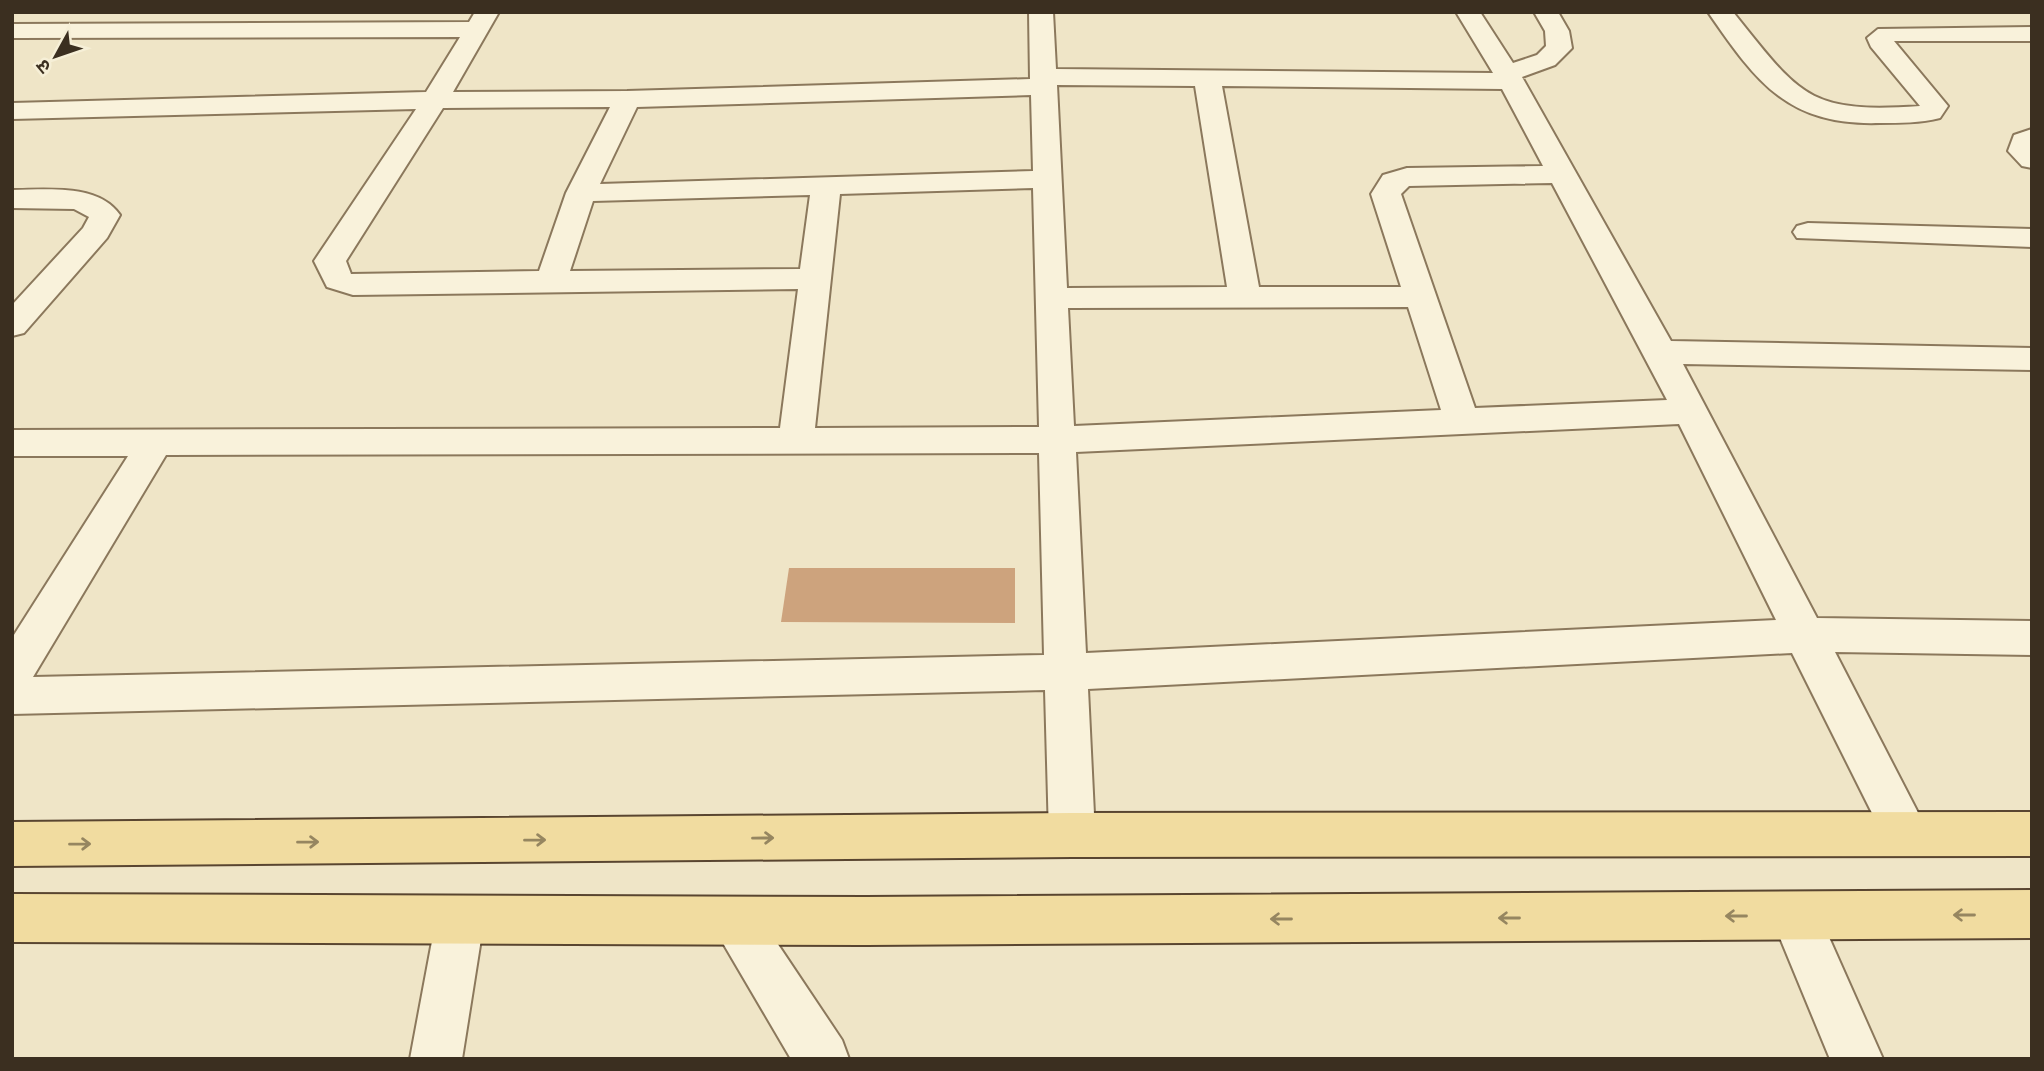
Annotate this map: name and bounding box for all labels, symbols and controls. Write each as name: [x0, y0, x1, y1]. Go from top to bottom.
north arrow: [21, 21, 91, 91]
text: उ: [27, 54, 57, 81]
one-way arrow: [751, 831, 774, 845]
one-way arrow: [524, 833, 547, 847]
one-way arrow: [296, 835, 319, 849]
one-way arrow: [69, 837, 92, 851]
one-way arrow: [1952, 908, 1975, 922]
one-way arrow: [1725, 910, 1748, 923]
one-way arrow: [1497, 911, 1520, 925]
one-way arrow: [1270, 912, 1293, 926]

